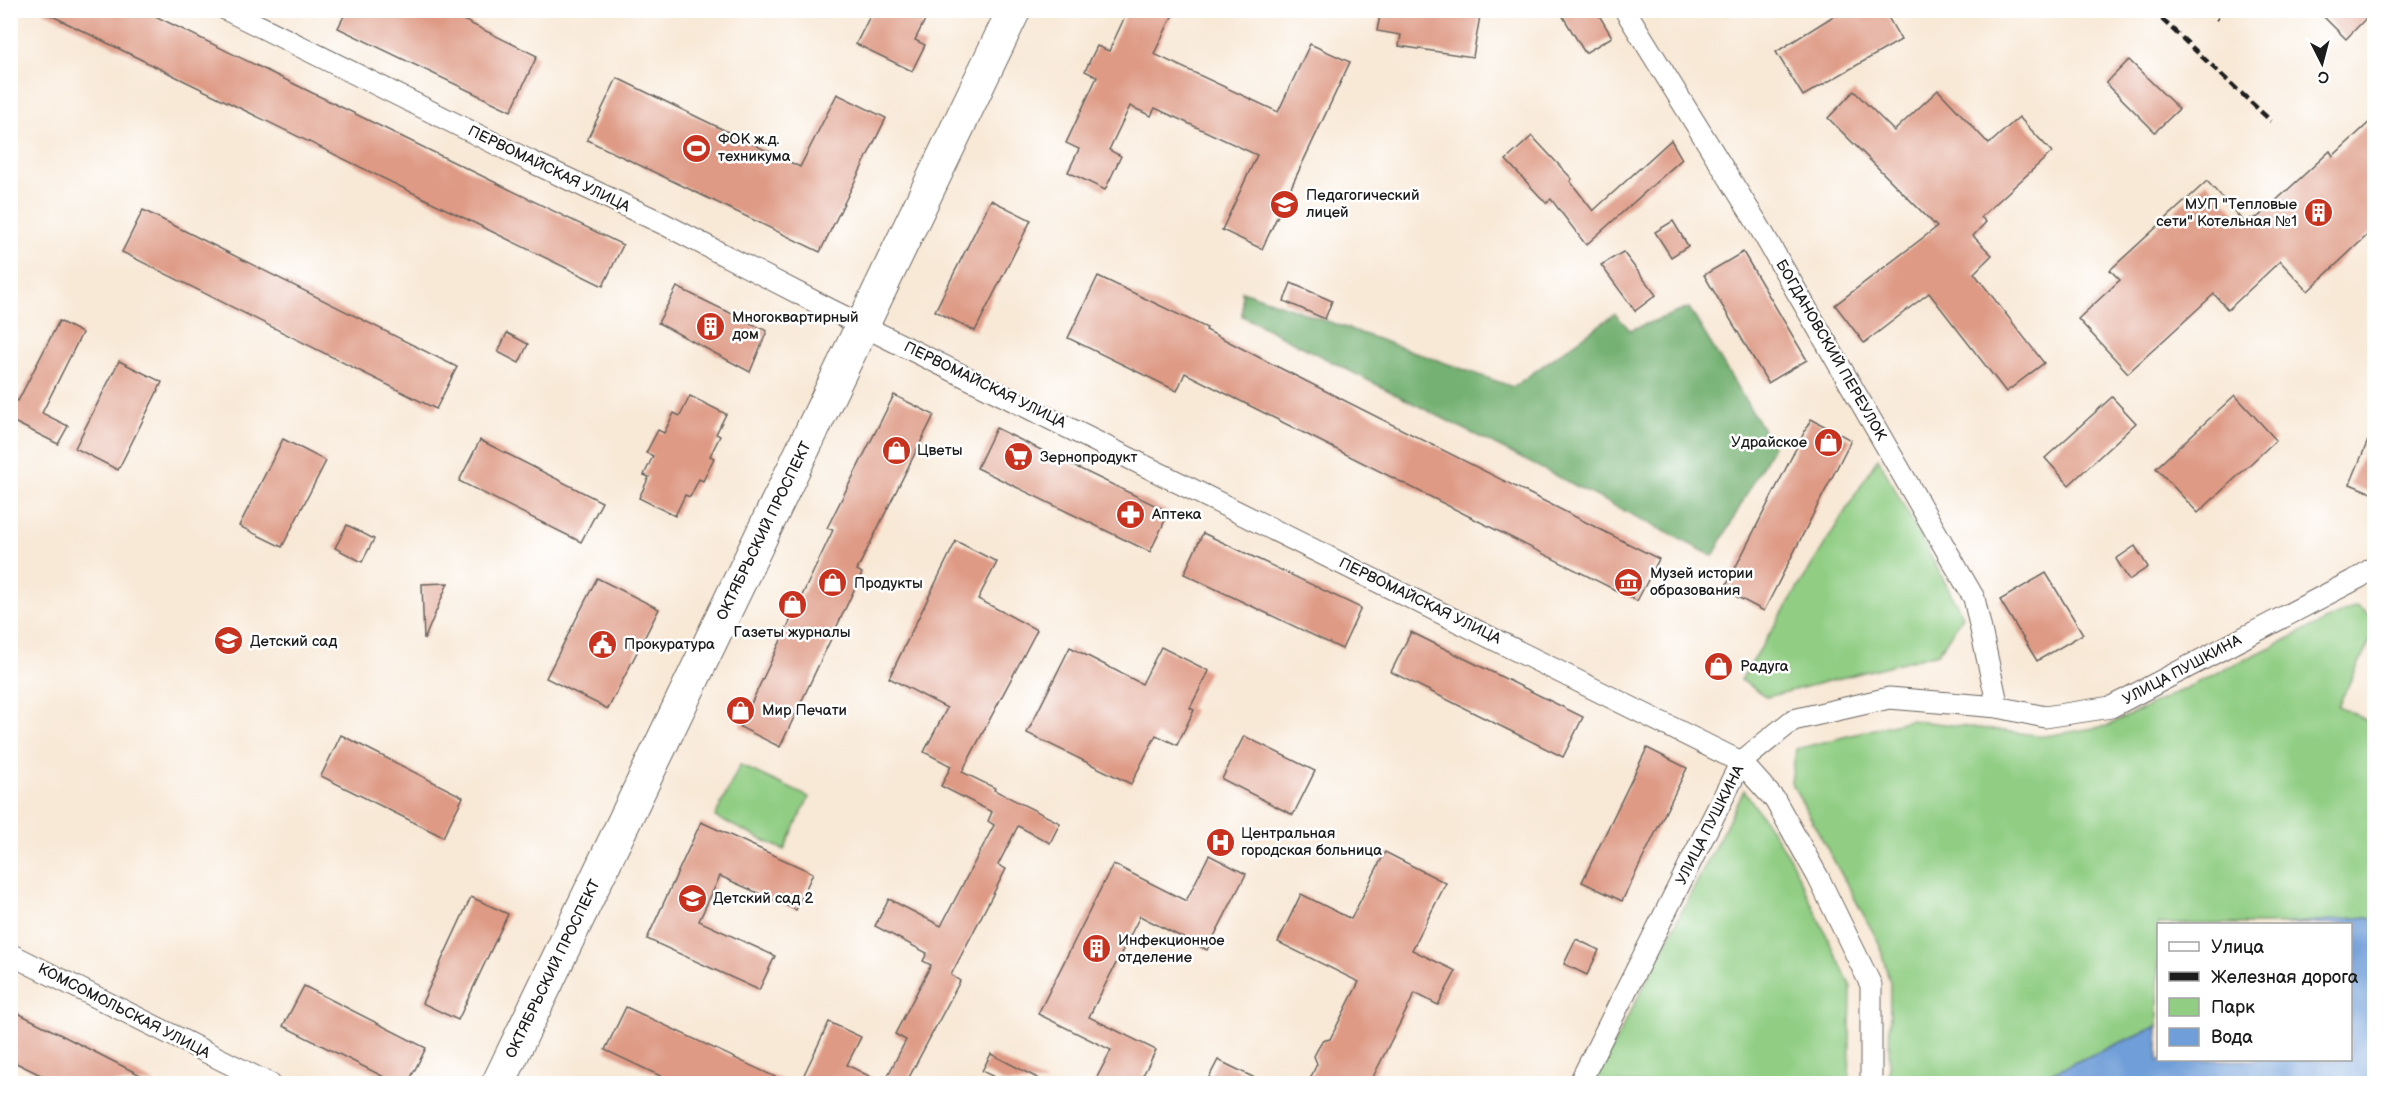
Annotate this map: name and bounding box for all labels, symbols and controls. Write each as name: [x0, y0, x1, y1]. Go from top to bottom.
north arrow: [2292, 33, 2352, 93]
text: С: [2317, 66, 2330, 86]
street label: ПЕРВОМАЙСКАЯ УЛИЦА: [465, 121, 634, 217]
place label: ФОК ж.д. техникума: [718, 130, 791, 166]
sports icon: ФОК ж.д. техникума: [681, 132, 713, 164]
place label: Педагогический лицей: [1306, 186, 1420, 222]
school or university icon: Педагогический лицей: [1269, 188, 1301, 220]
place label: МУП "Тепловые сети" Котельная №1: [2156, 195, 2297, 231]
building icon: МУП "Тепловые сети" Котельная №1: [2302, 197, 2334, 229]
street label: БОГДАНОВСКИЙ ПЕРЕУЛОК: [1771, 256, 1891, 444]
place label: Многоквартирный дом: [732, 308, 859, 344]
building icon: Многоквартирный дом: [695, 310, 727, 342]
street label: ПЕРВОМАЙСКАЯ УЛИЦА: [901, 337, 1070, 433]
shop icon: Удрайское: [1812, 426, 1844, 458]
place label: Удрайское: [1731, 433, 1807, 452]
shop icon: Цветы: [880, 434, 912, 466]
street label: ОКТЯБРЬСКИЙ ПРОСПЕКТ: [712, 438, 816, 624]
place label: Цветы: [917, 441, 962, 460]
supermarket icon: Зернопродукт: [1003, 441, 1035, 473]
place label: Зернопродукт: [1040, 448, 1137, 467]
pharmacy icon: Аптека: [1115, 498, 1147, 530]
place label: Аптека: [1151, 505, 1202, 524]
street label: ПЕРВОМАЙСКАЯ УЛИЦА: [1336, 553, 1505, 649]
place label: Музей истории образования: [1650, 564, 1753, 600]
museum icon: Музей истории образования: [1613, 566, 1645, 598]
shop icon: Продукты: [817, 567, 849, 599]
place label: Продукты: [854, 574, 923, 593]
shop icon: Газеты журналы: [776, 589, 808, 621]
place label: Газеты журналы: [733, 623, 851, 642]
school or university icon: Детский сад: [213, 625, 245, 657]
public building icon: Прокуратура: [587, 628, 619, 660]
street label: УЛИЦА ПУШКИНА: [2119, 630, 2245, 709]
place label: Детский сад: [250, 632, 337, 651]
place label: Прокуратура: [624, 635, 715, 654]
shop icon: Радуга: [1703, 650, 1735, 682]
place label: Радуга: [1740, 657, 1789, 676]
shop icon: Мир Печати: [725, 694, 757, 726]
place label: Мир Печати: [762, 701, 847, 720]
street label: УЛИЦА ПУШКИНА: [1672, 761, 1749, 888]
place label: Центральная городская больница: [1241, 824, 1382, 860]
hospital icon: Центральная городская больница: [1204, 826, 1236, 858]
street label: ОКТЯБРЬСКИЙ ПРОСПЕКТ: [501, 876, 605, 1062]
school or university icon: Детский сад 2: [676, 882, 708, 914]
place label: Детский сад 2: [713, 889, 813, 908]
legend: [2157, 923, 2352, 1061]
place label: Инфекционное отделение: [1118, 931, 1225, 967]
building icon: Инфекционное отделение: [1081, 933, 1113, 965]
text: Улица: [2211, 937, 2265, 958]
street label: КОМСОМОЛЬСКАЯ УЛИЦА: [35, 959, 214, 1063]
text: Железная дорога: [2211, 967, 2359, 988]
text: Парк: [2211, 997, 2255, 1018]
text: Вода: [2211, 1027, 2253, 1048]

